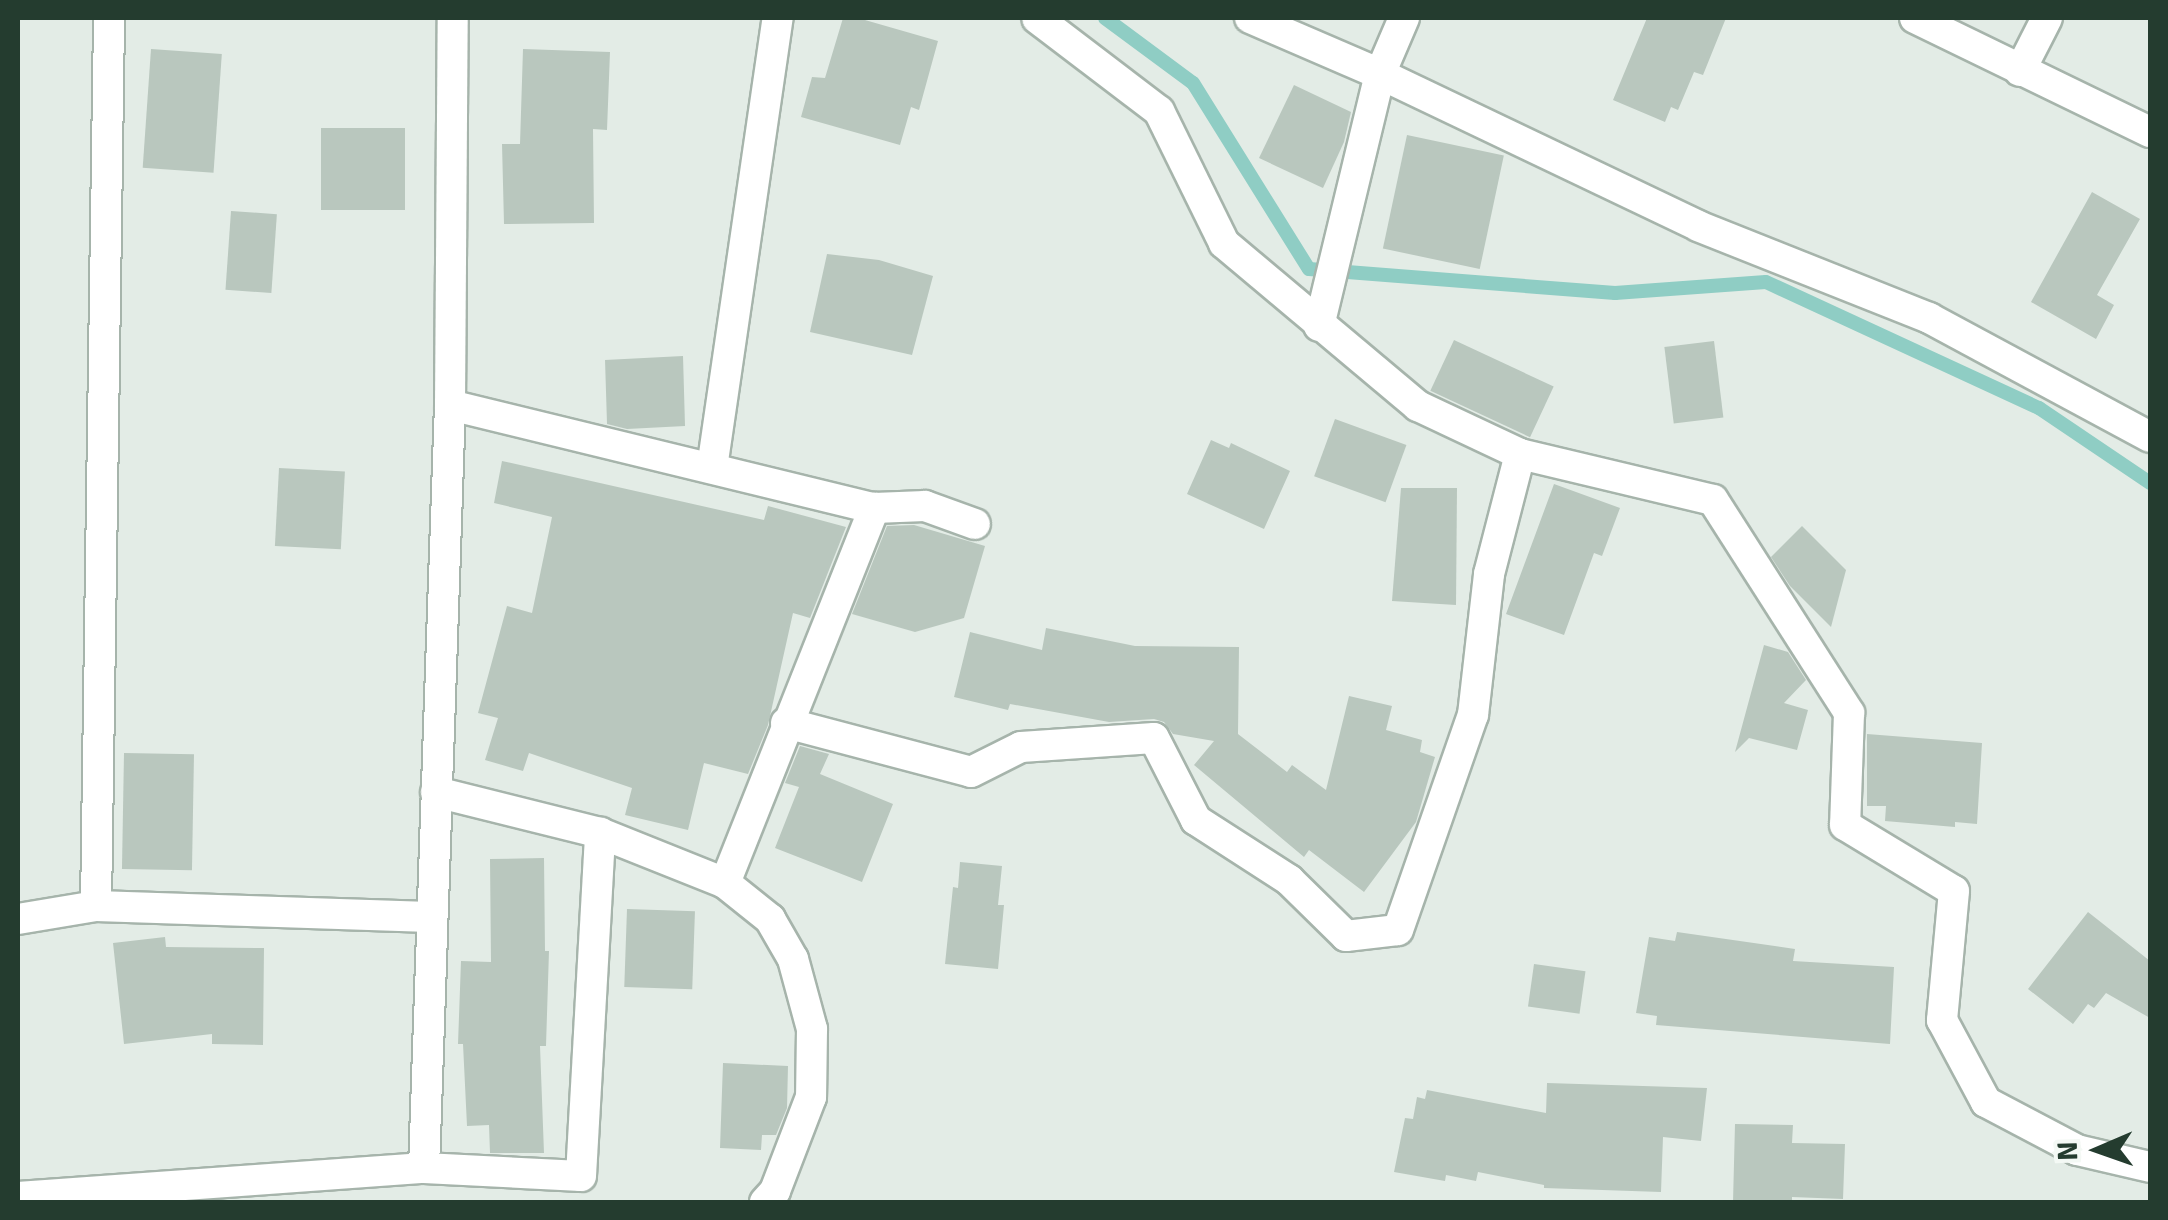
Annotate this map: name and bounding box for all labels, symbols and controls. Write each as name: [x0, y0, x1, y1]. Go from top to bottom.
north arrow: [2048, 1100, 2148, 1200]
text: N: [2051, 1141, 2085, 1161]

